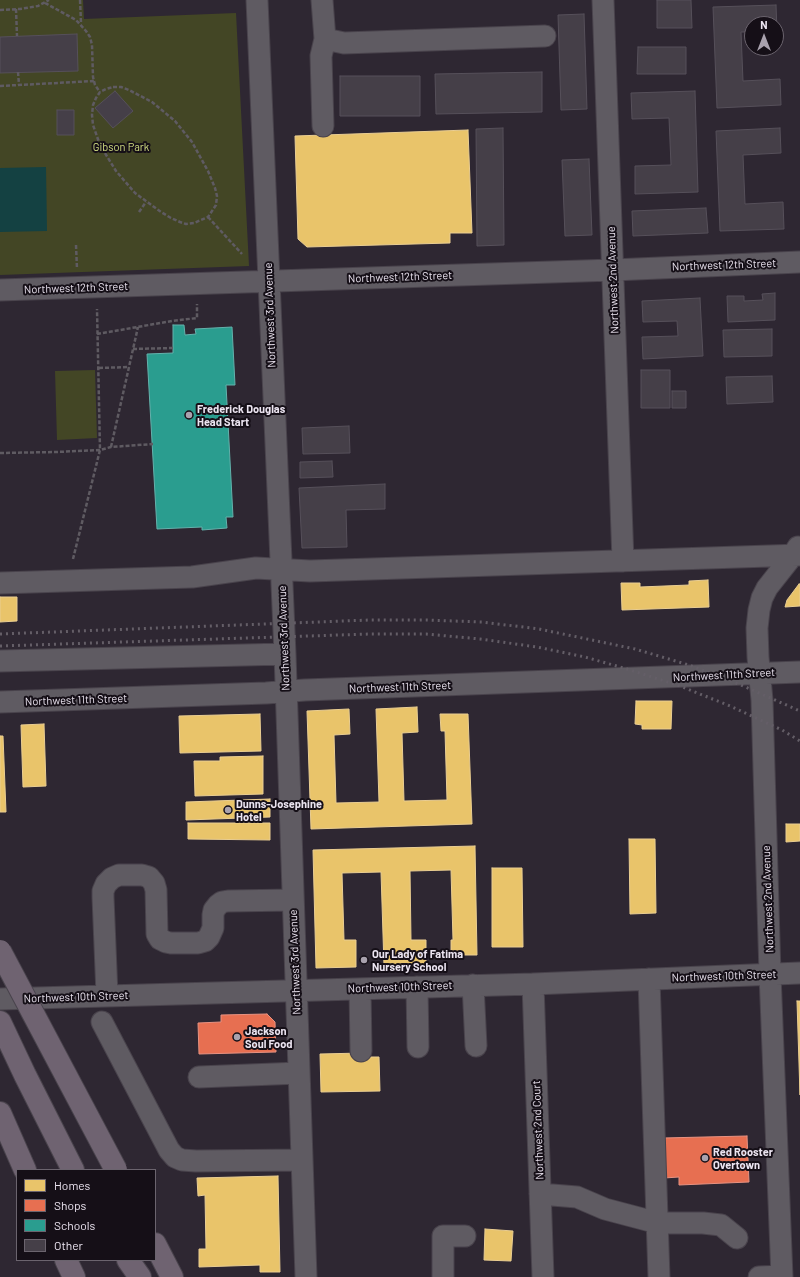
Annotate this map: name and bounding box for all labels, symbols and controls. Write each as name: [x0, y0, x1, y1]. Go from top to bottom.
north arrow: [744, 16, 784, 56]
text: N: [760, 18, 768, 31]
park label: Gibson Park: [93, 140, 149, 154]
street label: Northwest 2nd Avenue: [605, 226, 621, 334]
street label: Northwest 12th Street: [672, 257, 776, 273]
street label: Northwest 3rd Avenue: [262, 262, 278, 368]
street label: Northwest 12th Street: [348, 269, 452, 285]
street label: Northwest 12th Street: [24, 280, 128, 296]
place label: Frederick Douglas Head Start: [197, 402, 285, 428]
marker: Frederick Douglas Head Start: [184, 410, 194, 420]
street label: Northwest 3rd Avenue: [276, 585, 292, 691]
street label: Northwest 11th Street: [673, 666, 775, 684]
street label: Northwest 11th Street: [349, 679, 451, 695]
street label: Northwest 11th Street: [25, 692, 127, 708]
place label: Dunns-Josephine Hotel: [236, 797, 322, 823]
marker: Dunns-Josephine Hotel: [223, 805, 233, 815]
street label: Northwest 2nd Avenue: [760, 845, 776, 953]
street label: Northwest 3rd Avenue: [287, 909, 303, 1015]
place label: Our Lady of Fatima Nursery School: [372, 947, 463, 973]
marker: Our Lady of Fatima Nursery School: [359, 955, 369, 965]
street label: Northwest 10th Street: [671, 968, 777, 984]
street label: Northwest 10th Street: [347, 979, 453, 995]
street label: Northwest 10th Street: [23, 989, 129, 1005]
place label: Jackson Soul Food: [245, 1024, 293, 1050]
marker: Jackson Soul Food: [232, 1032, 242, 1042]
street label: Northwest 2nd Court: [530, 1080, 546, 1180]
place label: Red Rooster Overtown: [713, 1145, 773, 1171]
marker: Red Rooster Overtown: [700, 1153, 710, 1163]
legend: [16, 1169, 156, 1261]
text: Homes: [54, 1178, 90, 1192]
text: Shops: [54, 1198, 86, 1212]
text: Schools: [54, 1218, 95, 1232]
text: Other: [54, 1238, 83, 1252]

